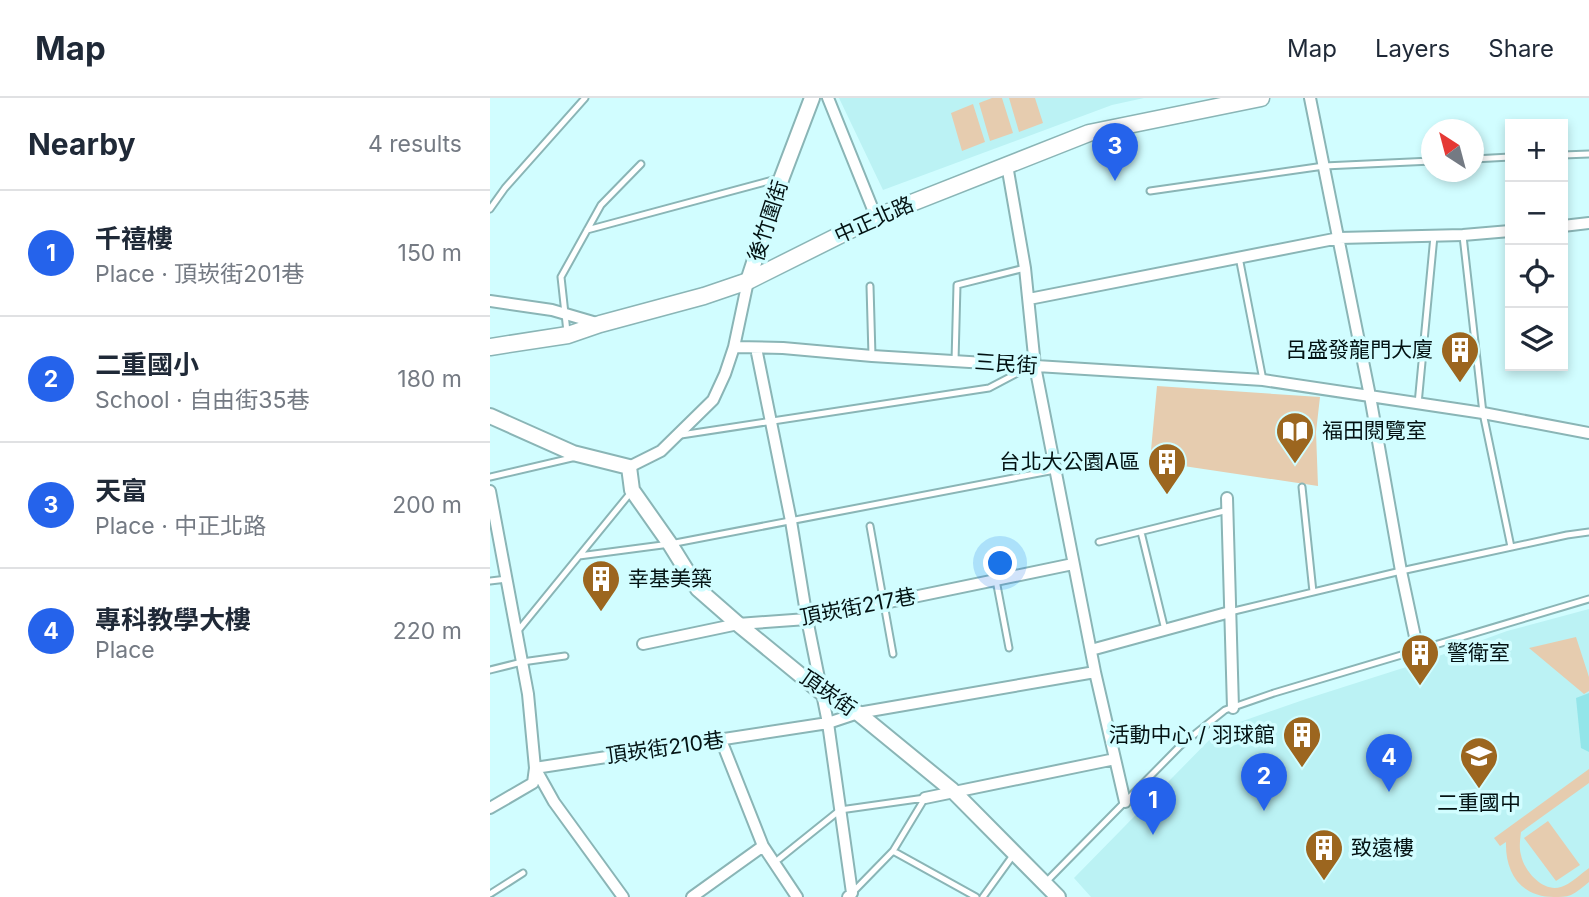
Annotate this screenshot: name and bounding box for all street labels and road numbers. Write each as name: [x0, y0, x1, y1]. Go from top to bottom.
street label: 後竹圍街: [743, 177, 792, 265]
street label: 中正北路: [830, 191, 917, 248]
street label: 三民街: [974, 349, 1038, 378]
street label: 頂崁街217巷: [798, 583, 918, 630]
street label: 頂崁街: [795, 664, 861, 721]
street label: 頂崁街210巷: [604, 727, 725, 768]

